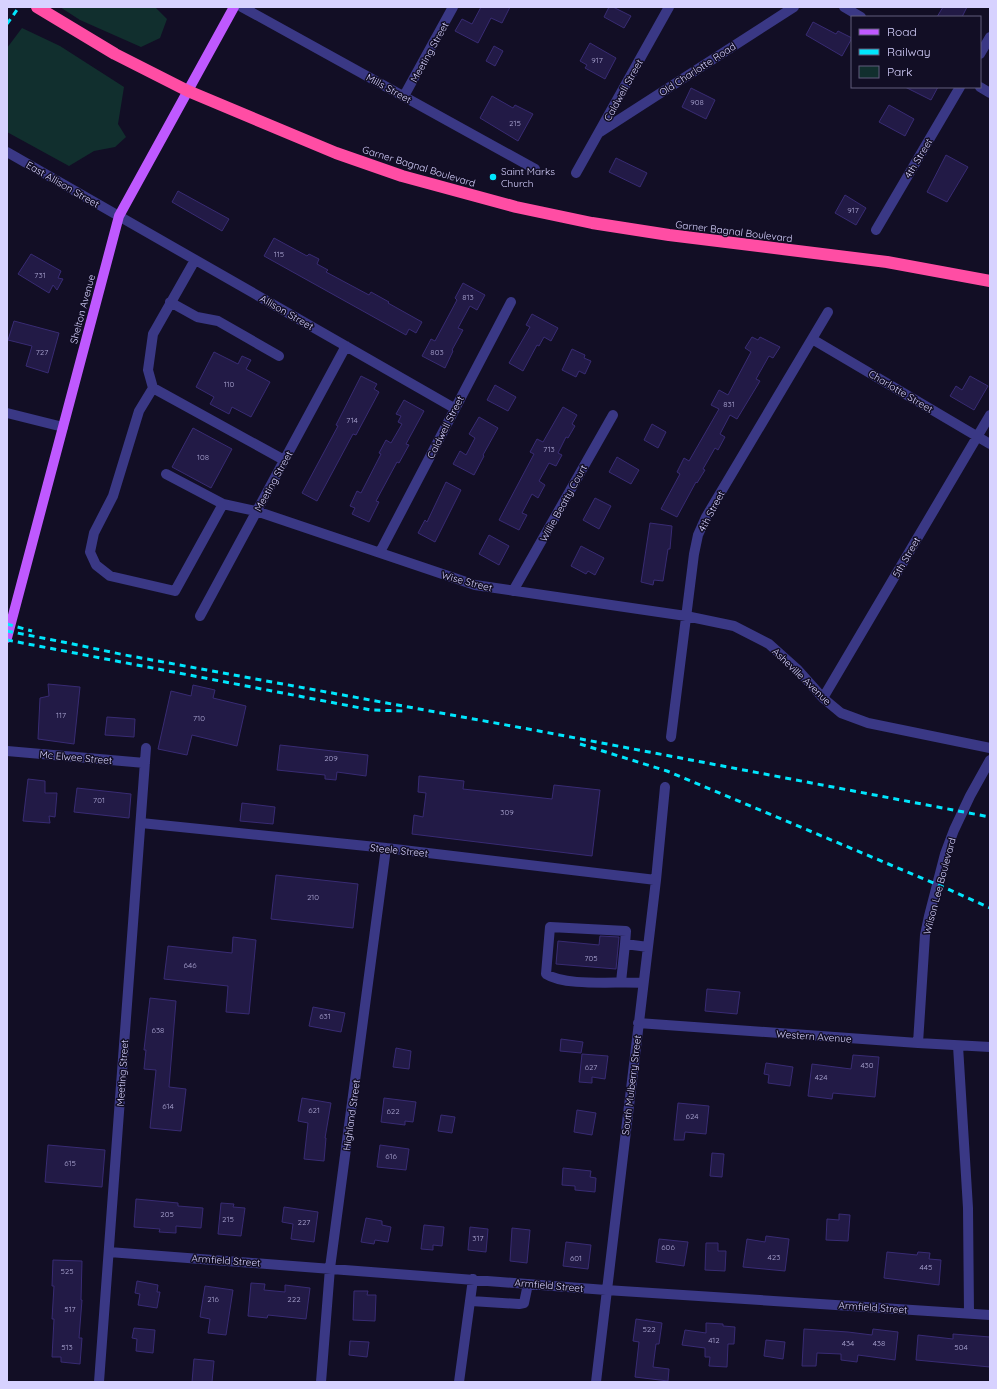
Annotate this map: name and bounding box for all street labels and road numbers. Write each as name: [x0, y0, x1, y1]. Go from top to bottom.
street label: Meeting Street: [407, 19, 452, 85]
street label: Old Charlotte Road: [656, 40, 738, 99]
street label: Caldwell Street: [601, 57, 646, 123]
street label: Mills Street: [364, 71, 414, 106]
street label: 4th Street: [901, 135, 936, 181]
street label: Garner Bagnal Boulevard: [361, 143, 477, 190]
street label: East Allison Street: [24, 158, 102, 211]
street label: Garner Bagnal Boulevard: [675, 218, 793, 245]
street label: Shelton Avenue: [67, 273, 98, 345]
street label: Allison Street: [258, 292, 316, 333]
street label: Charlotte Street: [866, 367, 936, 416]
street label: Caldwell Street: [424, 393, 467, 461]
street label: Meeting Street: [251, 448, 296, 514]
street label: Willie Beatty Court: [537, 462, 590, 544]
street label: 4th Street: [695, 488, 728, 534]
street label: 5th Street: [890, 534, 924, 580]
street label: Wise Street: [440, 568, 494, 595]
street label: Asheville Avenue: [769, 645, 834, 708]
street label: Mc Elwee Street: [39, 748, 113, 767]
street label: Wilson Lee Boulevard: [920, 836, 959, 936]
street label: Steele Street: [369, 841, 429, 860]
street label: Western Avenue: [776, 1027, 852, 1046]
street label: South Mulberry Street: [619, 1034, 644, 1136]
street label: Meeting Street: [114, 1038, 131, 1107]
street label: Highland Street: [340, 1078, 363, 1151]
street label: Armfield Street: [191, 1252, 262, 1269]
street label: Armfield Street: [514, 1276, 585, 1295]
street label: Armfield Street: [838, 1299, 909, 1316]

